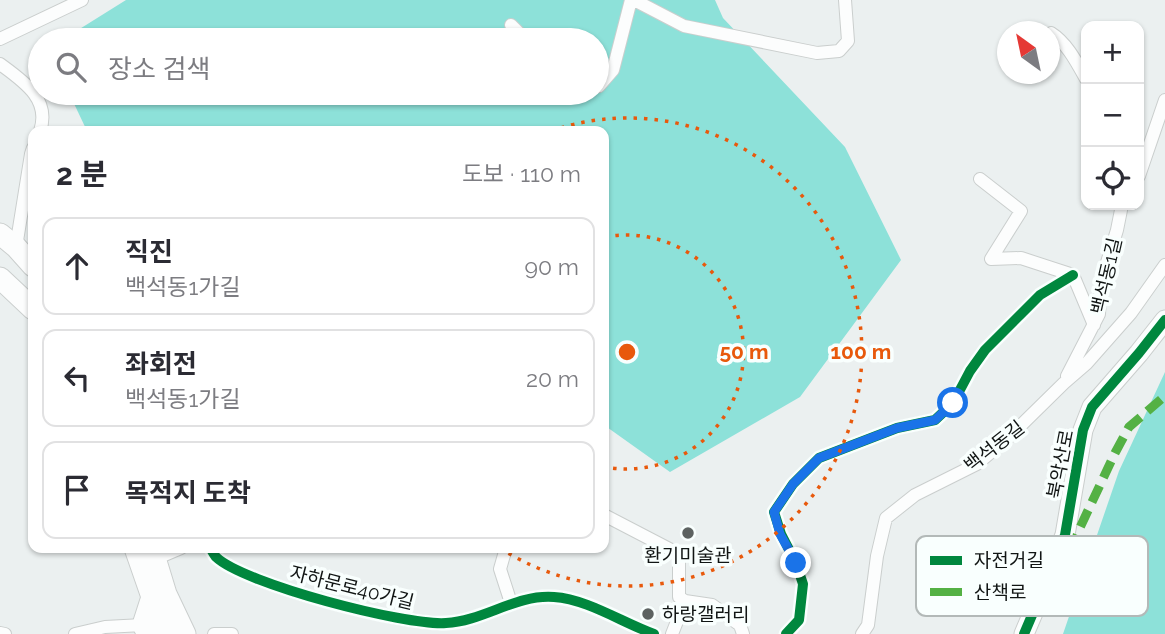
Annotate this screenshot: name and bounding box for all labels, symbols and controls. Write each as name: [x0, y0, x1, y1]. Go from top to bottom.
north arrow: [997, 21, 1060, 84]
map controls: [1081, 21, 1144, 210]
button: +: [1081, 21, 1144, 84]
search box: [28, 28, 609, 105]
icon: search: [52, 48, 90, 86]
text: 장소 검색: [108, 54, 210, 84]
button: −: [1081, 84, 1144, 147]
button: locate: [1081, 147, 1144, 210]
text: 2 분: [56, 157, 108, 192]
text: 도보 · 110 m: [462, 160, 581, 187]
street label: 백석동1길: [1087, 235, 1125, 317]
text: 직진: [125, 237, 173, 267]
icon: ahead: [58, 247, 96, 285]
text: 90 m: [524, 253, 579, 280]
text: 백석동1가길: [125, 273, 241, 300]
text: 50 m: [719, 339, 769, 364]
text: 100 m: [831, 339, 891, 364]
centre of rings: [615, 340, 639, 364]
text: 좌회전: [125, 349, 197, 379]
icon: left: [58, 359, 96, 397]
text: 20 m: [526, 365, 579, 392]
text: 백석동1가길: [125, 385, 241, 412]
route start: [937, 387, 968, 418]
street label: 백석동길: [960, 416, 1028, 476]
street label: 북악산로: [1043, 428, 1077, 500]
icon: arrive: [58, 471, 96, 509]
text: 목적지 도착: [125, 478, 251, 508]
marker: 환기미술관: [680, 525, 696, 541]
legend: [916, 536, 1148, 616]
place label: 환기미술관: [644, 544, 732, 566]
route end: [780, 547, 811, 578]
text: 자전거길: [974, 549, 1044, 571]
street label: 자하문로40가길: [288, 561, 416, 613]
text: 산책로: [974, 581, 1026, 603]
place label: 하랑갤러리: [662, 603, 749, 625]
marker: 하랑갤러리: [640, 606, 656, 622]

